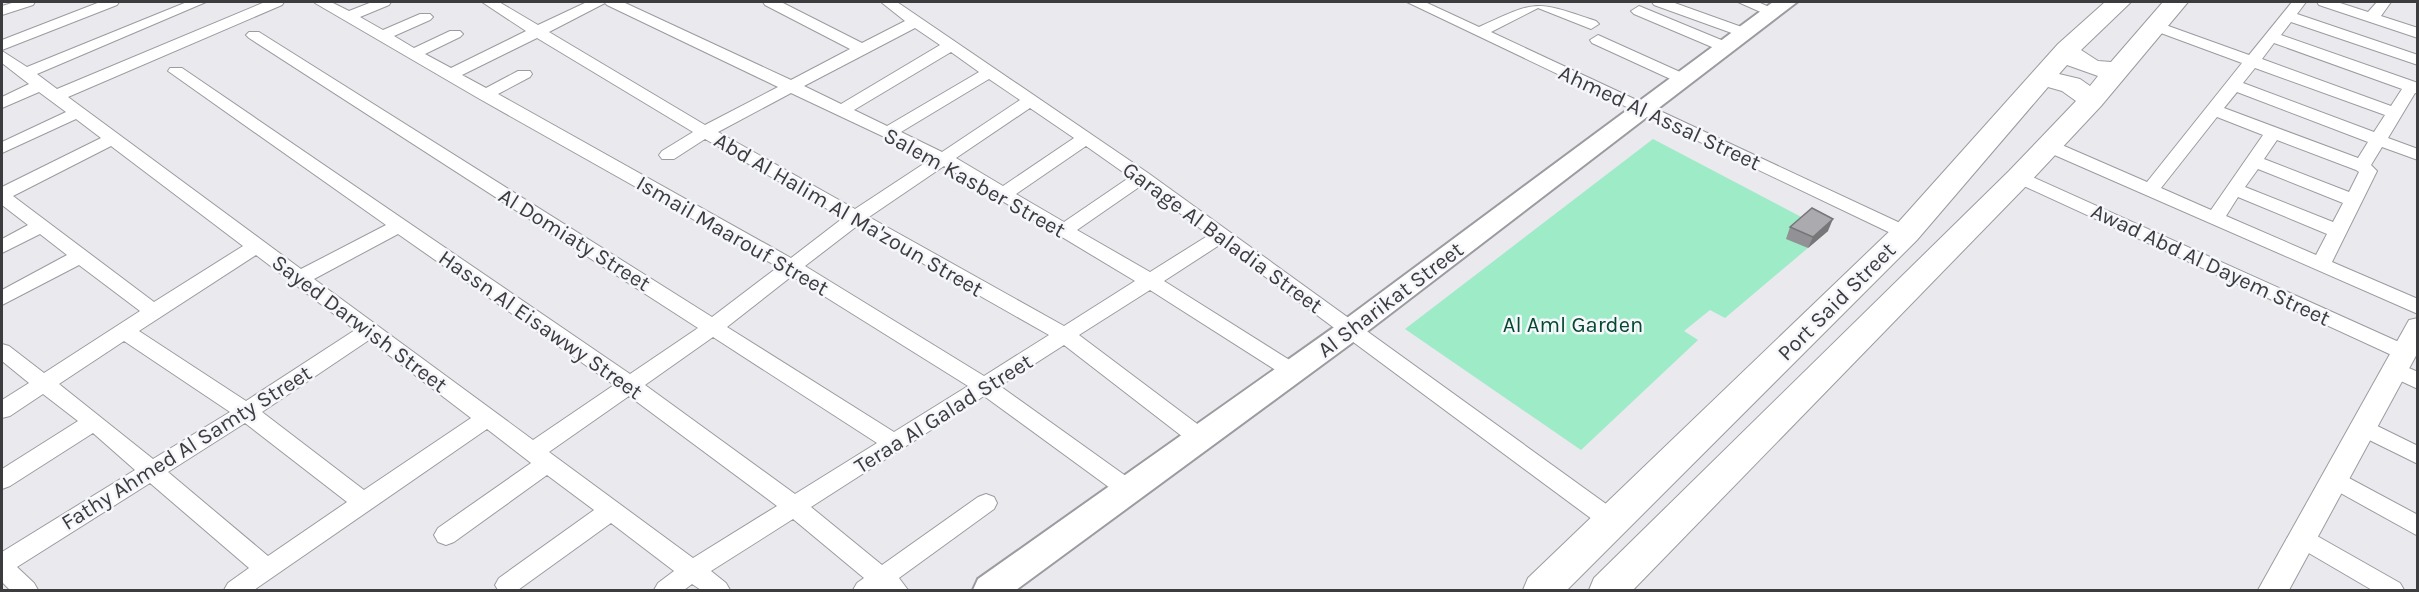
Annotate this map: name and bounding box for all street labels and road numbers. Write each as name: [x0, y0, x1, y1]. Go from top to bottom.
street label: Ahmed Al Assal Street: [1555, 60, 1765, 176]
street label: Salem Kasber Street: [879, 122, 1070, 244]
street label: Abd Al Halim Al Ma'zoun Street: [710, 127, 987, 303]
street label: Garage Al Baladia Street: [1117, 157, 1327, 319]
street label: Ismail Maarouf Street: [632, 170, 833, 302]
street label: Al Domiaty Street: [494, 183, 655, 297]
street label: Awad Abd Al Dayem Street: [2087, 198, 2334, 332]
street label: Al Sharikat Street: [1313, 237, 1469, 363]
street label: Port Said Street: [1772, 237, 1901, 366]
street label: Hassn Al Eisawwy Street: [434, 245, 647, 405]
street label: Sayed Darwish Street: [267, 249, 452, 398]
street label: Teraa Al Galad Street: [850, 348, 1037, 479]
street label: Fathy Ahmed Al Samty Street: [57, 360, 317, 536]

